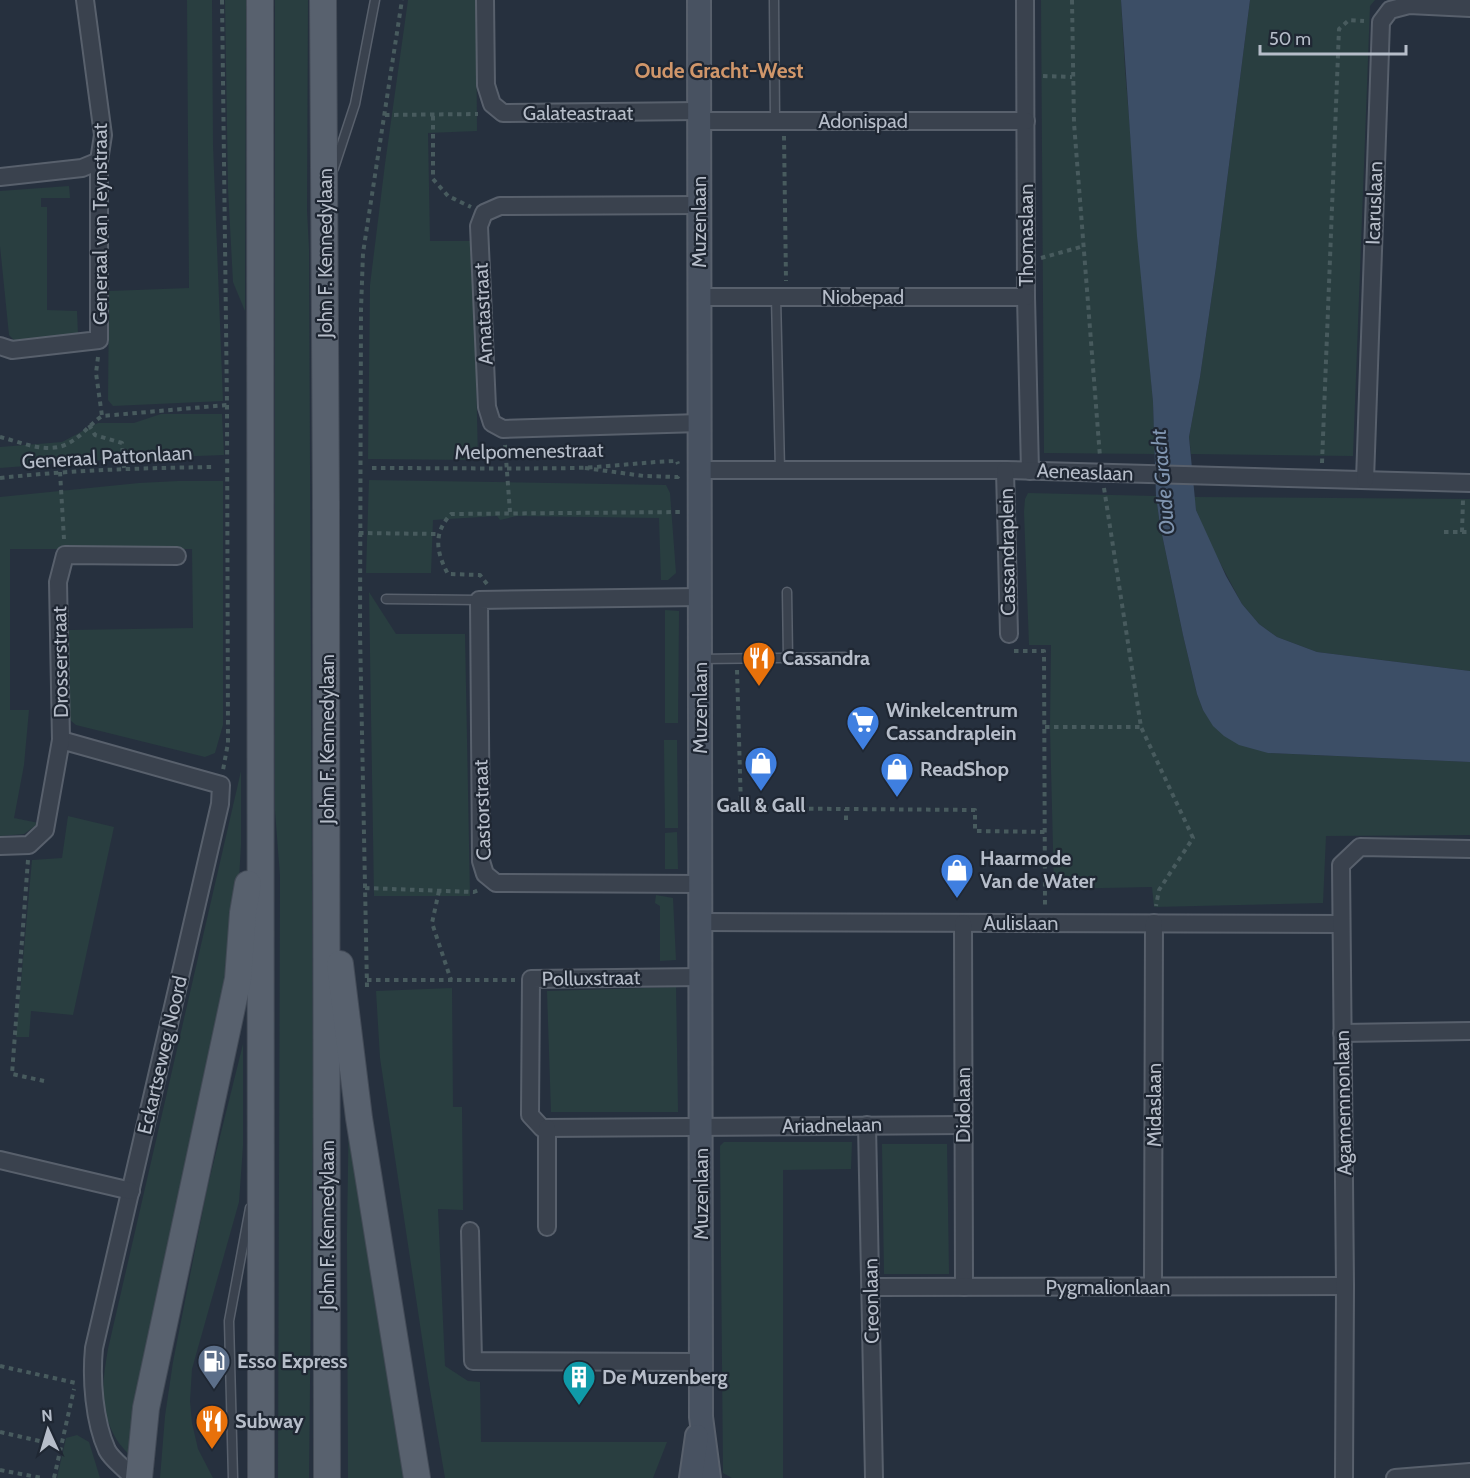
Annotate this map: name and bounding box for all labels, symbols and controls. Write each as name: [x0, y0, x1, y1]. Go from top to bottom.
scale bar: [1260, 18, 1406, 56]
text: 50 m: [1269, 28, 1311, 50]
district label: Oude Gracht-West: [634, 58, 804, 83]
street label: Galateastraat: [523, 101, 634, 125]
street label: Adonispad: [818, 109, 908, 133]
street label: Generaal van Teynstraat: [88, 123, 112, 325]
street label: Icaruslaan: [1361, 161, 1387, 245]
street label: John F. Kennedylaan: [313, 168, 337, 339]
street label: Muzenlaan: [687, 176, 711, 268]
street label: Thomaslaan: [1014, 184, 1038, 286]
street label: Amatastraat: [468, 262, 498, 366]
street label: Niobepad: [822, 285, 904, 309]
water label: Oude Gracht: [1145, 427, 1180, 536]
street label: Melpomenestraat: [454, 438, 604, 464]
street label: Generaal Pattonlaan: [21, 441, 193, 473]
street label: Aeneaslaan: [1036, 458, 1134, 486]
street label: Cassandraplein: [994, 488, 1020, 616]
street label: Drosserstraat: [47, 606, 73, 718]
restaurant icon: Cassandra: [741, 640, 777, 687]
place label: Cassandra: [782, 646, 870, 670]
street label: John F. Kennedylaan: [315, 654, 339, 825]
street label: Muzenlaan: [688, 662, 712, 754]
place label: Winkelcentrum Cassandraplein: [886, 698, 1018, 745]
supermarket icon: Winkelcentrum Cassandraplein: [845, 704, 881, 751]
shop icon: Gall & Gall: [743, 745, 779, 792]
shop icon: ReadShop: [879, 751, 915, 798]
place label: ReadShop: [920, 757, 1009, 781]
street label: Castorstraat: [468, 759, 496, 861]
place label: Gall & Gall: [716, 793, 806, 817]
place label: Haarmode Van de Water: [980, 846, 1096, 893]
shop icon: Haarmode Van de Water: [939, 852, 975, 899]
street label: Aulislaan: [984, 911, 1058, 935]
street label: Polluxstraat: [542, 965, 641, 991]
street label: Eckartseweg Noord: [132, 973, 192, 1137]
street label: Agamemnonlaan: [1330, 1030, 1356, 1176]
street label: Midaslaan: [1142, 1063, 1166, 1147]
street label: Didolaan: [951, 1067, 975, 1143]
street label: Ariadnelaan: [782, 1112, 882, 1138]
street label: John F. Kennedylaan: [315, 1140, 339, 1311]
street label: Muzenlaan: [689, 1148, 713, 1240]
street label: Creonlaan: [858, 1258, 884, 1344]
street label: Pygmalionlaan: [1046, 1275, 1170, 1299]
fuel station icon: Esso Express: [196, 1343, 232, 1390]
place label: Esso Express: [237, 1349, 347, 1373]
building icon: De Muzenberg: [561, 1359, 597, 1406]
place label: De Muzenberg: [602, 1365, 727, 1389]
north arrow: [18, 1400, 78, 1460]
restaurant icon: Subway: [194, 1403, 230, 1450]
text: N: [41, 1406, 53, 1425]
place label: Subway: [235, 1409, 304, 1433]

